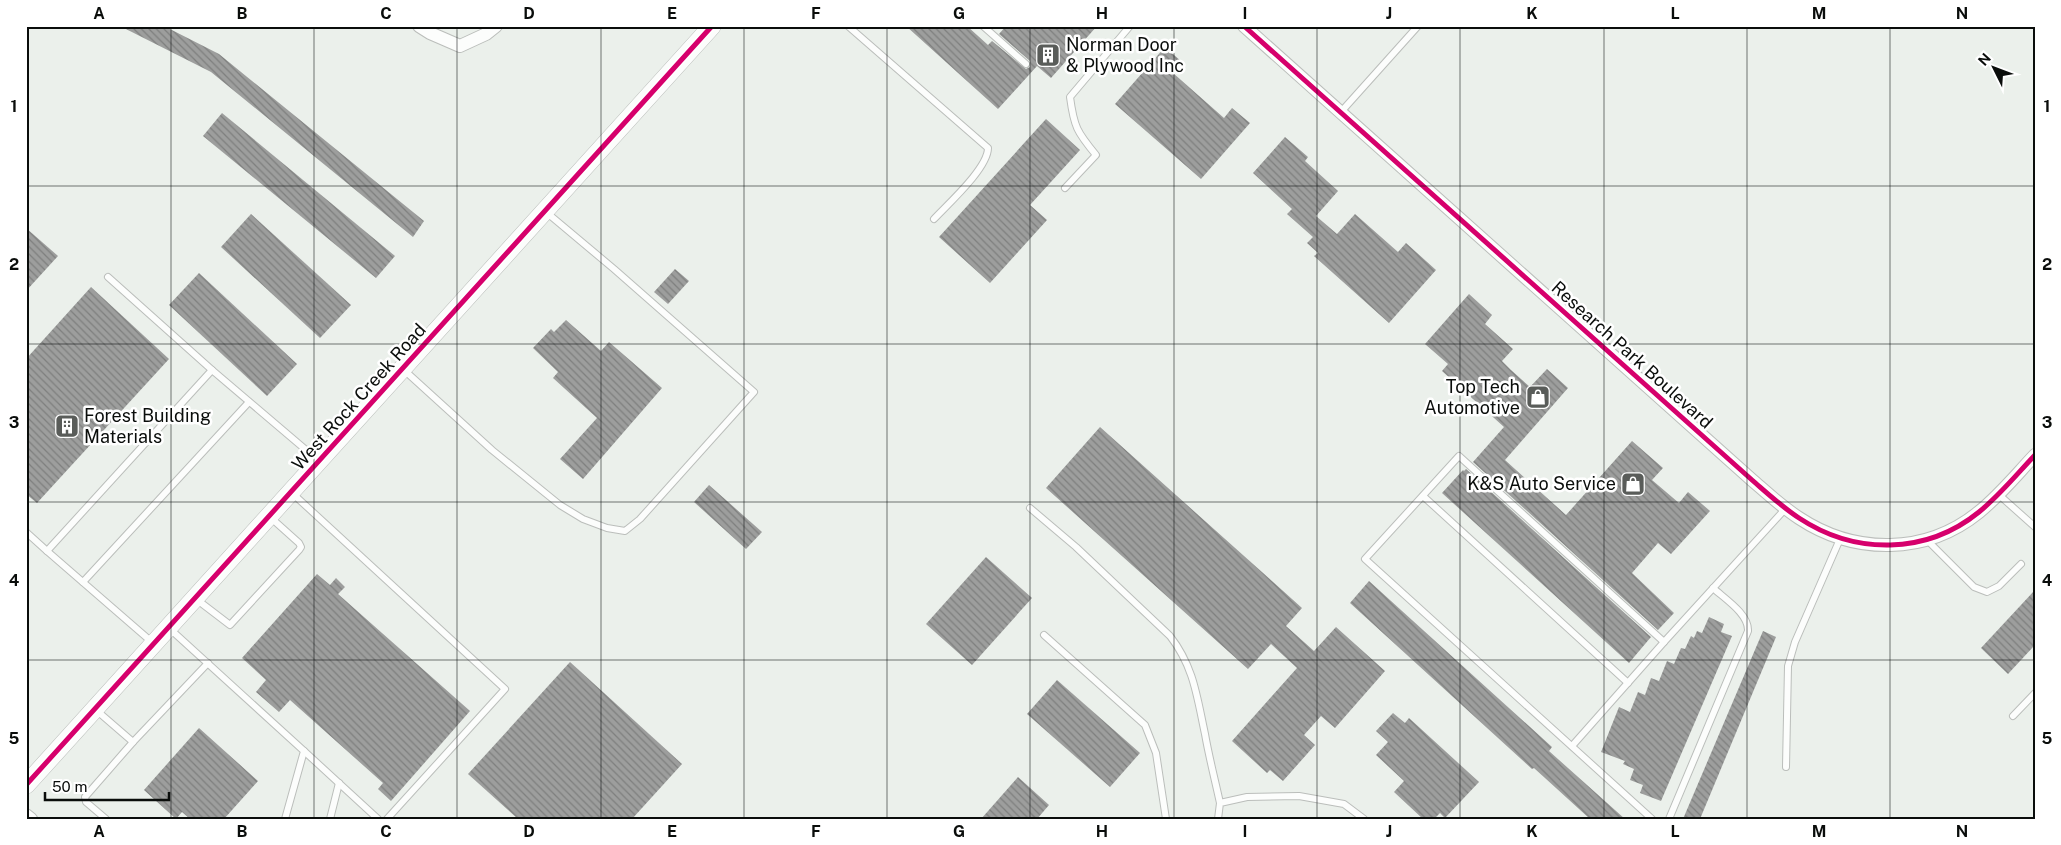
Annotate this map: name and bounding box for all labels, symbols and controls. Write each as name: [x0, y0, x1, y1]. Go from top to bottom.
text: A: [93, 4, 105, 23]
text: B: [237, 4, 248, 23]
text: C: [380, 4, 392, 23]
text: D: [523, 4, 535, 23]
text: E: [667, 4, 677, 23]
text: F: [811, 4, 821, 23]
text: G: [953, 4, 965, 23]
text: H: [1096, 4, 1108, 23]
text: I: [1243, 4, 1247, 23]
text: J: [1386, 4, 1392, 23]
text: K: [1526, 4, 1538, 23]
text: L: [1670, 4, 1680, 23]
text: M: [1812, 4, 1826, 23]
text: N: [1956, 4, 1968, 23]
place label: Norman Door & Plywood Inc: [1066, 34, 1184, 76]
building icon: Norman Door & Plywood Inc: [1035, 42, 1061, 68]
north arrow: [1968, 42, 2018, 92]
text: N: [1975, 50, 1994, 69]
text: 1: [11, 97, 17, 116]
text: 1: [2044, 97, 2050, 116]
text: 2: [9, 255, 19, 274]
text: 2: [2042, 255, 2052, 274]
street label: Research Park Boulevard: [1547, 277, 1717, 433]
street label: West Rock Creek Road: [287, 319, 430, 474]
place label: Top Tech Automotive: [1424, 376, 1520, 418]
shop icon: Top Tech Automotive: [1525, 384, 1551, 410]
place label: Forest Building Materials: [84, 405, 211, 447]
text: 3: [9, 413, 19, 432]
building icon: Forest Building Materials: [54, 413, 80, 439]
text: 3: [2042, 413, 2052, 432]
shop icon: K&S Auto Service: [1620, 471, 1646, 497]
place label: K&S Auto Service: [1467, 473, 1616, 494]
text: 4: [9, 571, 20, 590]
text: 4: [2042, 571, 2053, 590]
text: 5: [9, 729, 20, 748]
text: 5: [2042, 729, 2053, 748]
scale bar: [45, 770, 169, 802]
text: 50 m: [52, 778, 87, 795]
text: A: [93, 822, 105, 841]
text: B: [237, 822, 248, 841]
text: C: [380, 822, 392, 841]
text: D: [523, 822, 535, 841]
text: E: [667, 822, 677, 841]
text: F: [811, 822, 821, 841]
text: G: [953, 822, 965, 841]
text: H: [1096, 822, 1108, 841]
text: I: [1243, 822, 1247, 841]
text: J: [1386, 822, 1392, 841]
text: K: [1526, 822, 1538, 841]
text: L: [1670, 822, 1680, 841]
text: M: [1812, 822, 1826, 841]
text: N: [1956, 822, 1968, 841]

